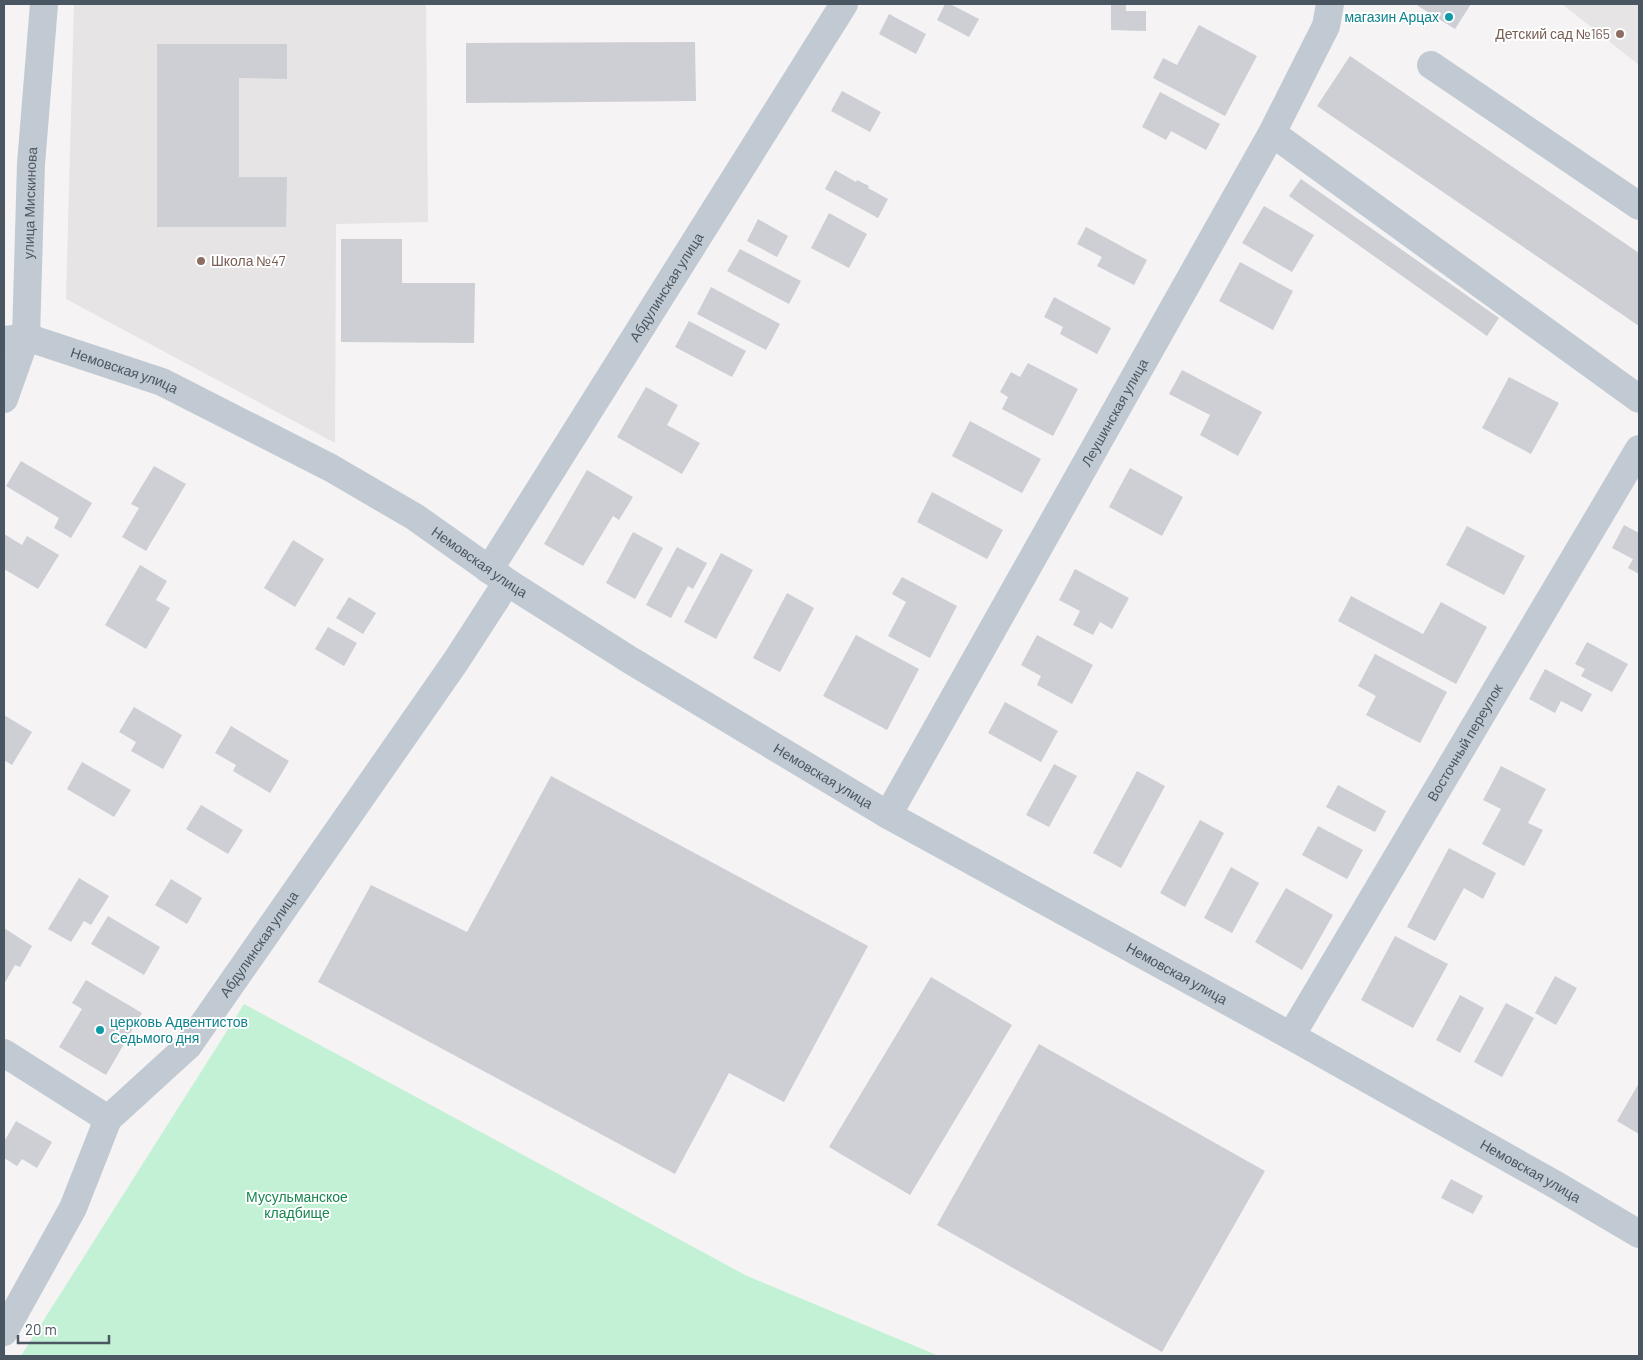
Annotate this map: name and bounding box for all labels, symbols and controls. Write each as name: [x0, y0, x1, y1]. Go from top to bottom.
place label: магазин Арцах: [1344, 8, 1439, 25]
marker: магазин Арцах: [1443, 11, 1455, 23]
place label: Детский сад №165: [1495, 25, 1610, 42]
marker: Детский сад №165: [1614, 28, 1626, 40]
street label: улица Мискинова: [19, 146, 40, 259]
street label: Абдулинская улица: [625, 229, 707, 344]
place label: Школа №47: [211, 252, 286, 269]
marker: Школа №47: [195, 255, 207, 267]
street label: Немовская улица: [68, 343, 181, 397]
street label: Леушинская улица: [1077, 355, 1151, 469]
street label: Немовская улица: [429, 523, 531, 601]
street label: Восточный переулок: [1423, 680, 1506, 804]
street label: Немовская улица: [771, 739, 876, 812]
street label: Абдулинская улица: [216, 887, 301, 1000]
street label: Немовская улица: [1124, 938, 1231, 1008]
place label: церковь Адвентистов Седьмого дня: [110, 1013, 248, 1046]
marker: церковь Адвентистов Седьмого дня: [94, 1024, 106, 1036]
street label: Немовская улица: [1477, 1135, 1584, 1206]
park label: Мусульманское кладбище: [246, 1188, 348, 1221]
scale bar: [18, 1312, 109, 1344]
text: 20 m: [25, 1320, 57, 1338]

